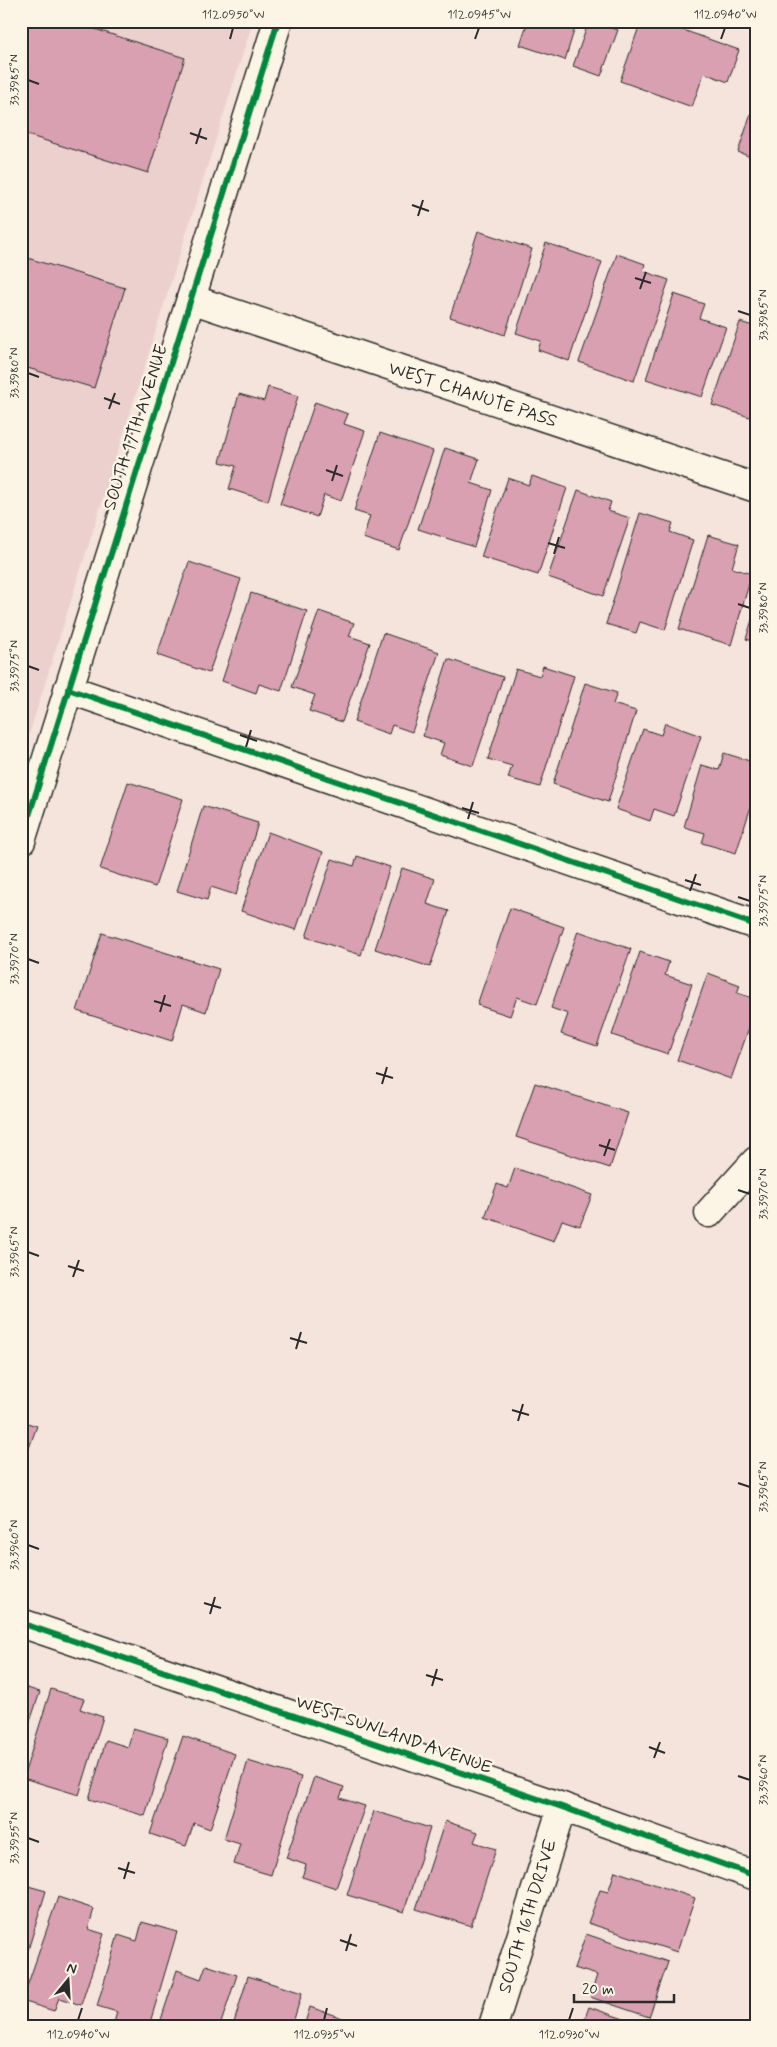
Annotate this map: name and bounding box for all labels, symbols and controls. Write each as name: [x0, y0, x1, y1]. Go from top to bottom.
text: 112.0950°W: [202, 7, 264, 23]
text: 112.0945°W: [447, 7, 511, 23]
text: 112.0940°W: [693, 7, 757, 23]
text: 33.3985°N: [7, 54, 23, 106]
text: 33.3985°N: [756, 289, 772, 341]
street label: SOUTH 17TH AVENUE: [98, 342, 174, 513]
text: 33.3980°N: [7, 347, 23, 399]
street label: WEST CHANUTE PASS: [385, 356, 560, 434]
text: 33.3980°N: [756, 582, 772, 634]
text: 33.3975°N: [7, 640, 23, 692]
text: 33.3975°N: [756, 875, 772, 927]
text: 33.3970°N: [7, 933, 23, 985]
text: 33.3970°N: [756, 1168, 772, 1220]
text: 33.3965°N: [7, 1227, 23, 1277]
text: 33.3965°N: [756, 1462, 772, 1512]
text: 33.3960°N: [7, 1520, 23, 1570]
street label: WEST SUNLAND AVENUE: [292, 1690, 495, 1780]
text: 33.3960°N: [756, 1755, 772, 1805]
text: 33.3955°N: [7, 1812, 23, 1864]
street label: SOUTH 16TH DRIVE: [493, 1836, 563, 1996]
north arrow: [42, 1954, 92, 2004]
text: N: [64, 1959, 79, 1979]
scale bar: [574, 1972, 674, 2004]
text: 20 m: [582, 1980, 614, 2000]
text: 112.0940°W: [46, 2027, 110, 2043]
text: 112.0935°W: [293, 2027, 355, 2043]
text: 112.0930°W: [539, 2027, 600, 2043]

